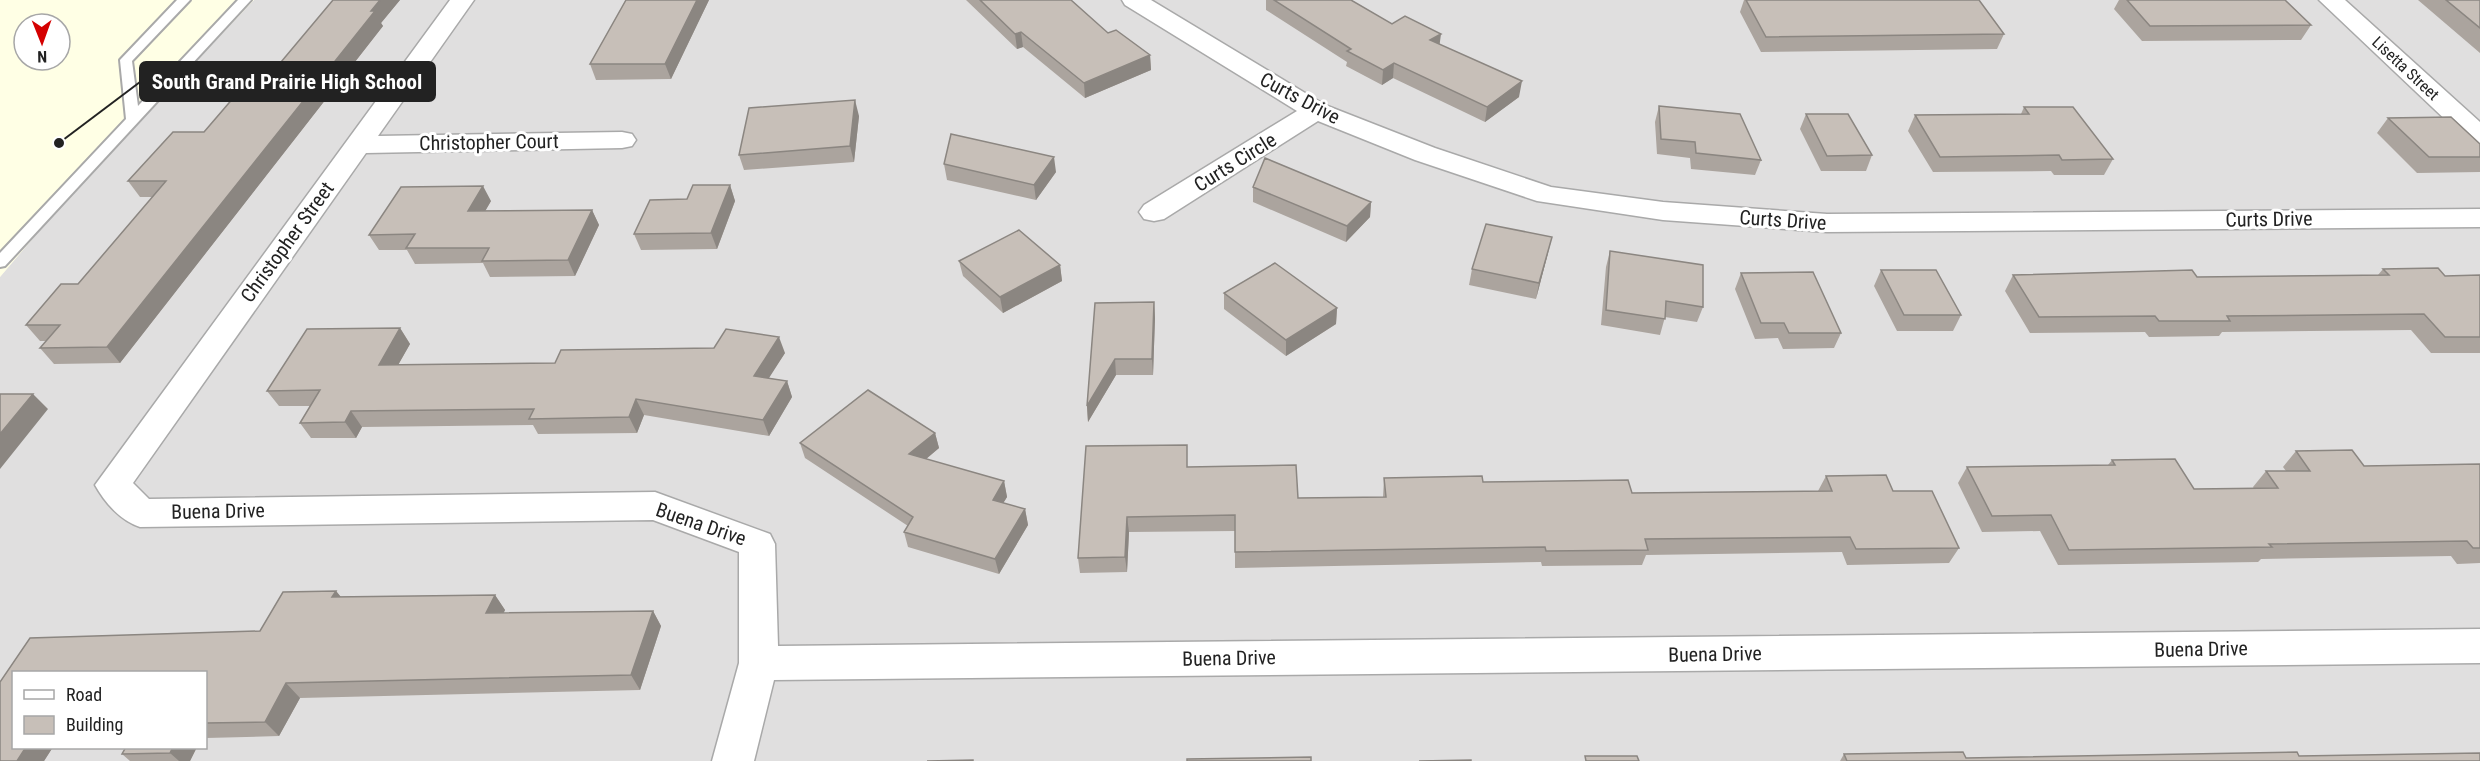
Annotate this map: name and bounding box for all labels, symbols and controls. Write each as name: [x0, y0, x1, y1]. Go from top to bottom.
north arrow: [12, 12, 72, 72]
street label: Lisetta Street: [2368, 33, 2443, 104]
text: N: [37, 47, 47, 66]
callout: South Grand Prairie High School: [140, 62, 435, 101]
street label: Curts Drive: [1256, 67, 1344, 129]
text: South Grand Prairie High School: [152, 70, 422, 94]
street label: Curts Circle: [1190, 127, 1280, 197]
street label: Christopher Court: [419, 129, 559, 155]
street label: Christopher Street: [235, 177, 339, 307]
street label: Curts Drive: [1739, 205, 1827, 235]
street label: Curts Drive: [2225, 206, 2313, 232]
street label: Buena Drive: [653, 497, 749, 551]
street label: Buena Drive: [171, 498, 265, 524]
street label: Buena Drive: [2154, 636, 2248, 662]
street label: Buena Drive: [1668, 641, 1762, 667]
street label: Buena Drive: [1182, 645, 1276, 671]
legend: [12, 671, 207, 749]
text: Road: [66, 684, 102, 705]
text: Building: [66, 714, 123, 735]

